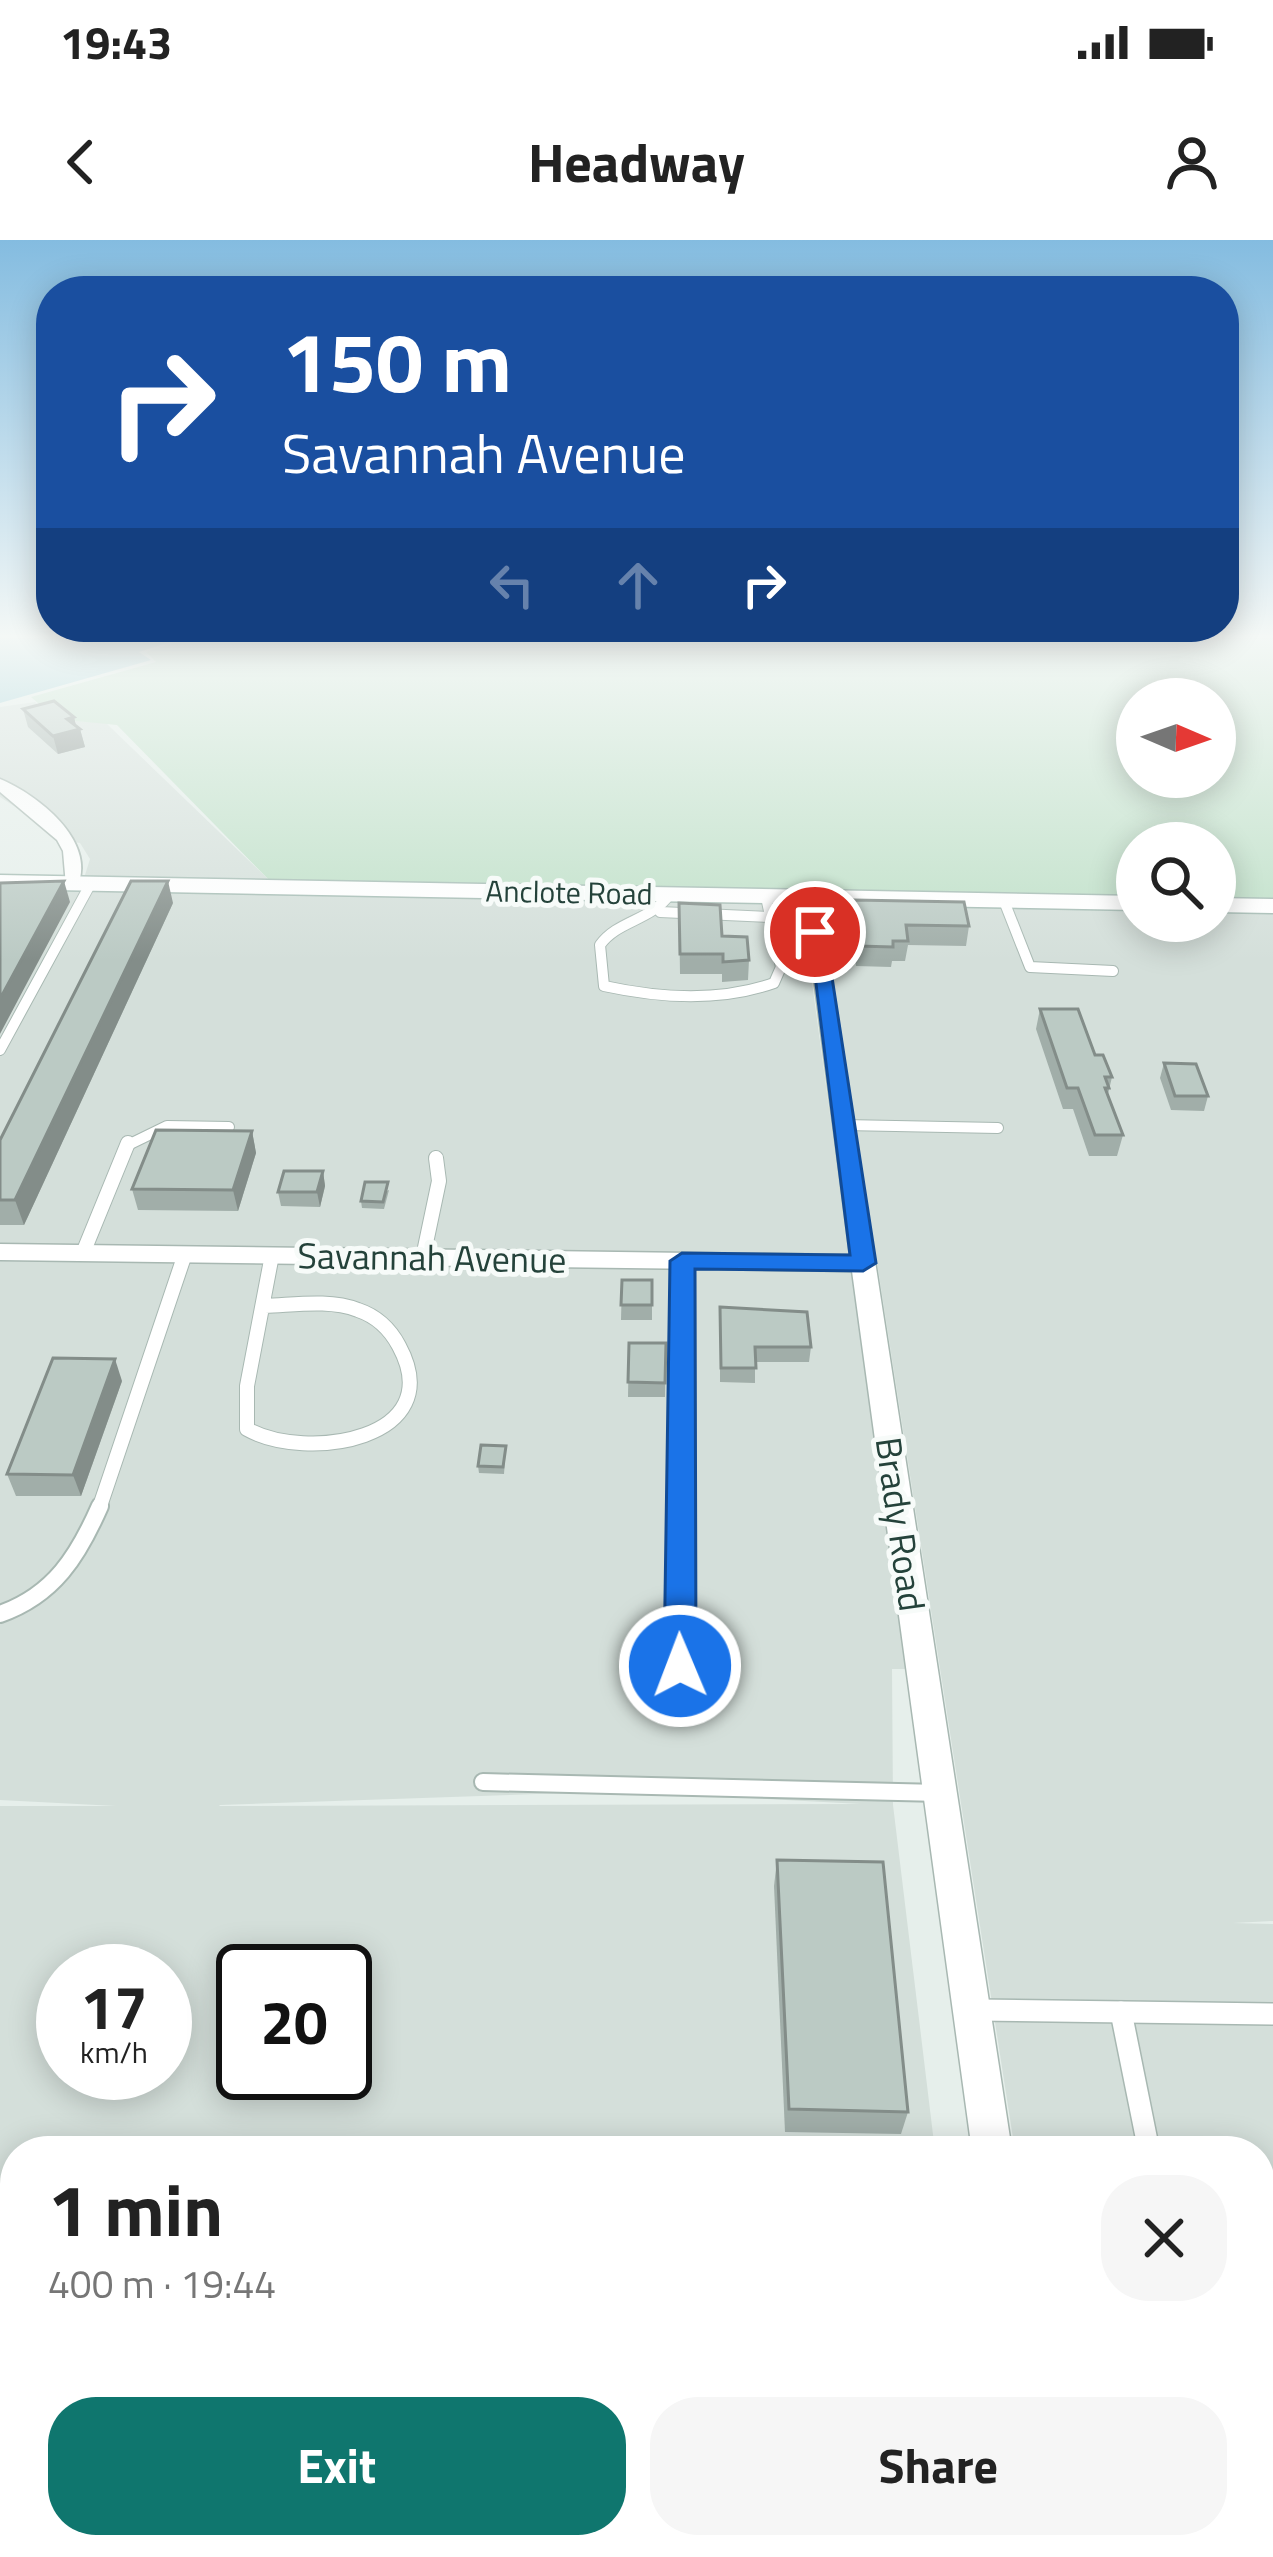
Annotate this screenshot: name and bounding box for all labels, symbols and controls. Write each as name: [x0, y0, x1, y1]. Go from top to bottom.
text: 19:43: [60, 8, 172, 76]
text: Headway: [528, 121, 745, 203]
icon: back: [48, 129, 114, 195]
icon: person: [1159, 129, 1225, 195]
text: 150 m: [282, 297, 512, 425]
icon: right: [84, 324, 240, 480]
text: Savannah Avenue: [282, 412, 686, 494]
icon: left: [479, 552, 545, 618]
icon: ahead: [605, 552, 671, 618]
icon: right: [731, 552, 797, 618]
north arrow: [1116, 678, 1236, 798]
map controls: [1116, 678, 1236, 942]
button: search: [1116, 822, 1236, 942]
street label: Anclote Road: [485, 868, 653, 916]
pin: [764, 881, 866, 983]
icon: arrive: [782, 899, 848, 965]
street label: Savannah Avenue: [297, 1227, 567, 1287]
street label: Brady Road: [862, 1434, 940, 1614]
position arrow: [617, 1603, 743, 1729]
speed limit sign: 20: [216, 1944, 372, 2100]
text: 17: [80, 1961, 148, 2052]
text: km/h: [80, 2029, 148, 2075]
text: 1 min: [48, 2154, 223, 2264]
button: close: [1101, 2175, 1227, 2301]
text: 400 m · 19:44: [48, 2254, 276, 2313]
button: Exit: [48, 2397, 626, 2535]
button: Share: [650, 2397, 1227, 2535]

